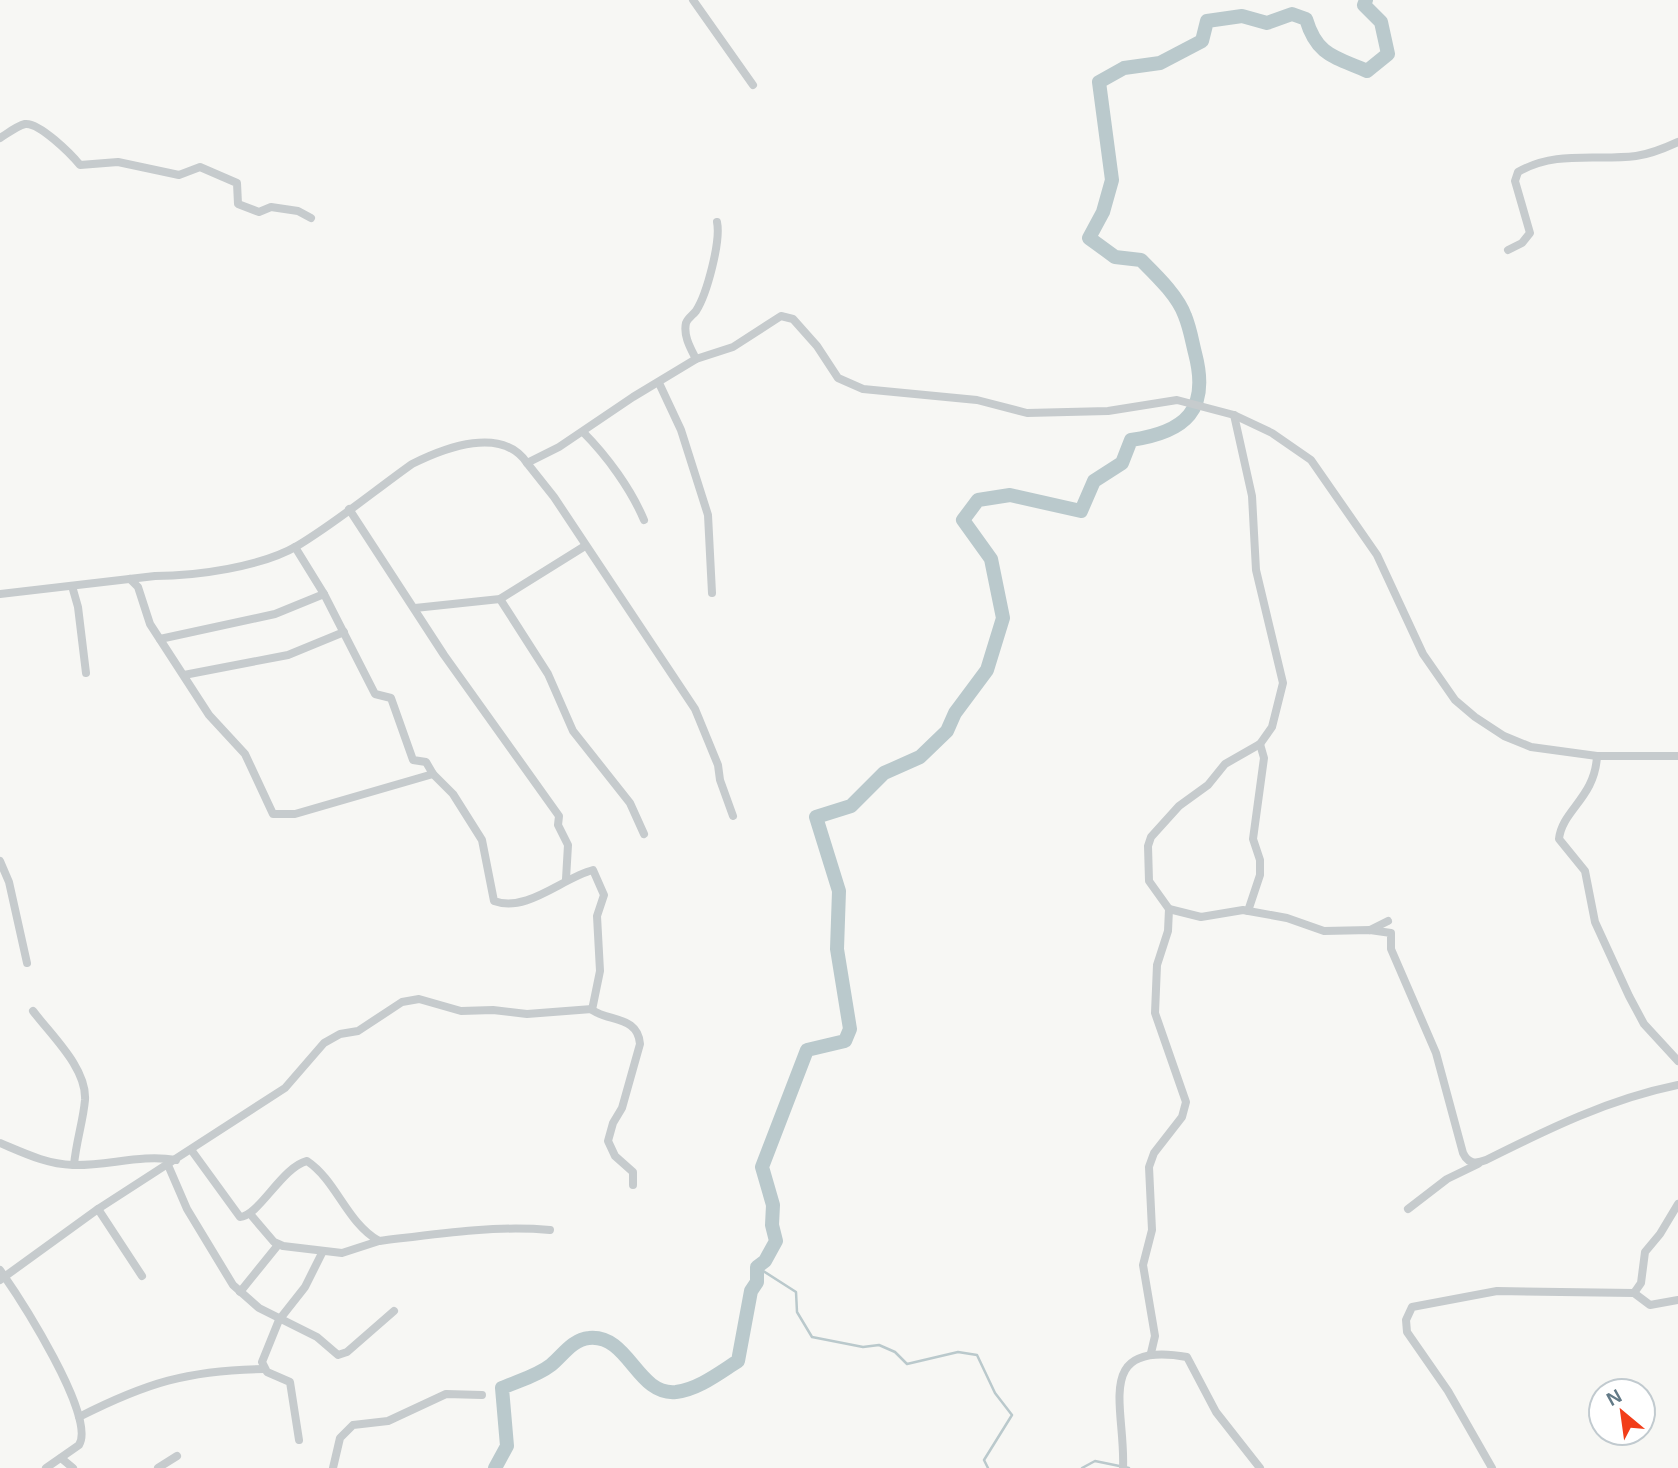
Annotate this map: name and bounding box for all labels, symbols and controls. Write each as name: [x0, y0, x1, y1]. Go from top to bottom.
north arrow: [1587, 1377, 1657, 1447]
text: N: [1603, 1385, 1625, 1410]

